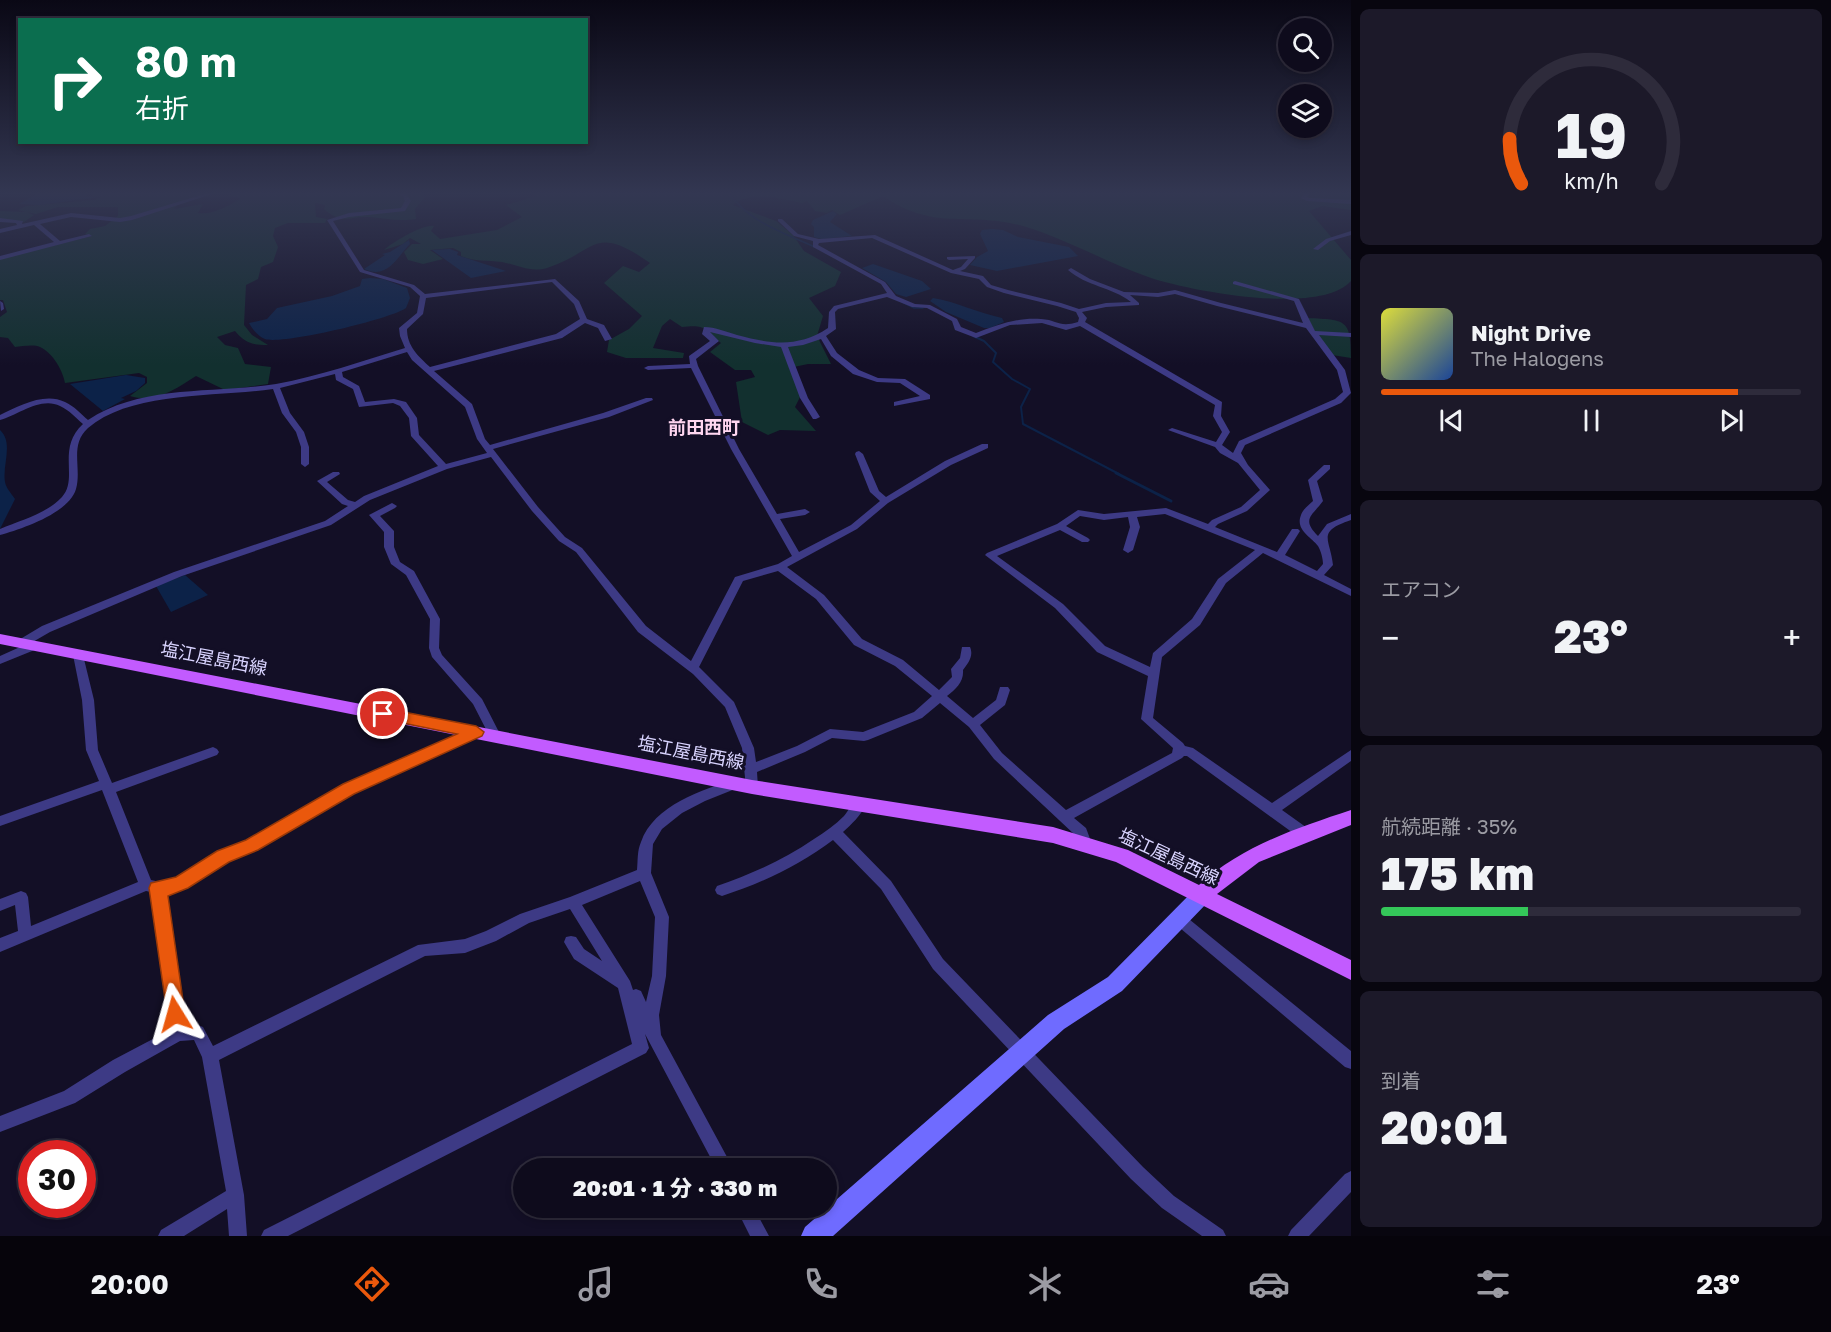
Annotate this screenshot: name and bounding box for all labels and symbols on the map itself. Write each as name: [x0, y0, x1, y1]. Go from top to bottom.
district label: 前田西町: [668, 416, 740, 438]
street label: 塩江屋島西線: [159, 637, 269, 679]
pin: [357, 688, 408, 739]
street label: 塩江屋島西線: [636, 731, 746, 773]
street label: 塩江屋島西線: [1115, 823, 1223, 889]
position arrow: [143, 982, 207, 1046]
speed limit sign: 30: [18, 1140, 96, 1218]

